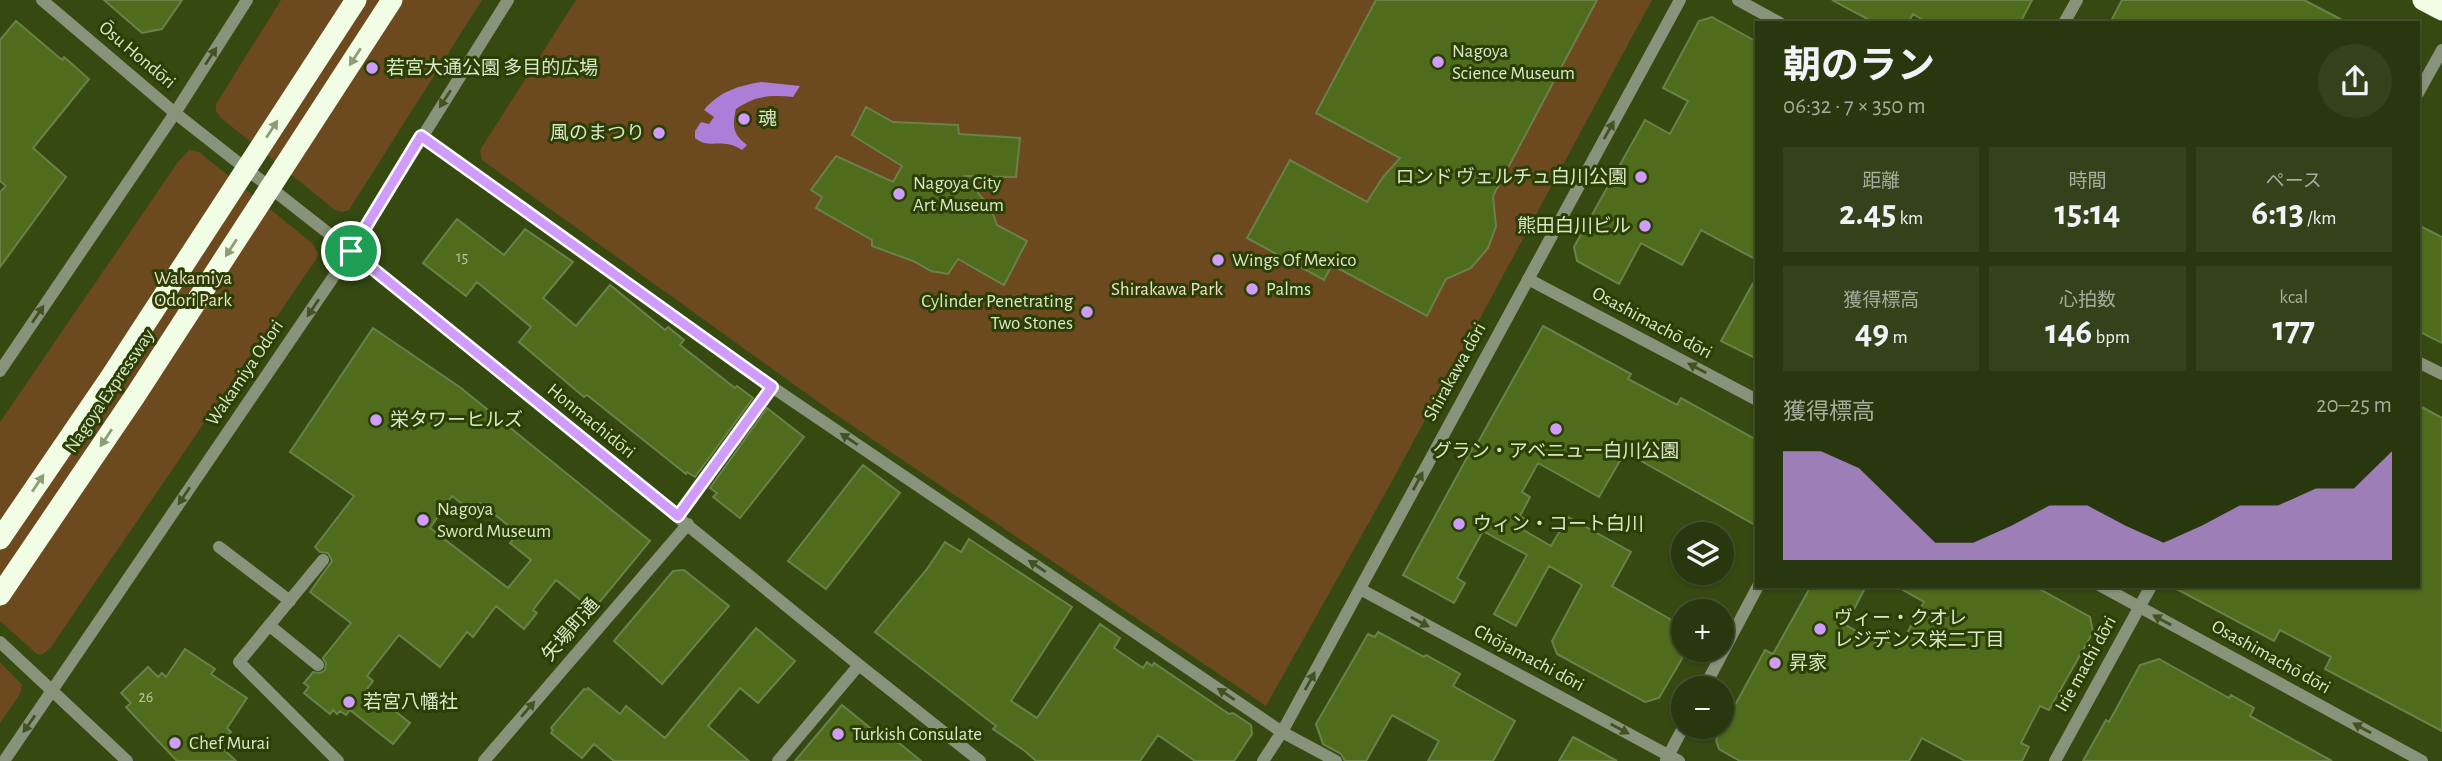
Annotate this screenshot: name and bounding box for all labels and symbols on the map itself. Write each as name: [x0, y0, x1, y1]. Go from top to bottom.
street label: Ōsu Hondōri: [95, 17, 179, 92]
place label: Nagoya Science Museum: [1452, 42, 1575, 83]
one-way arrow: [205, 47, 218, 66]
one-way arrow: [349, 48, 362, 67]
marker: Nagoya Science Museum: [1430, 54, 1446, 70]
place label: 若宮大通公園 多目的広場: [386, 57, 598, 78]
marker: 若宮大通公園 多目的広場: [364, 60, 380, 76]
one-way arrow: [438, 89, 451, 108]
place label: 魂: [758, 109, 777, 129]
marker: 魂: [736, 111, 752, 127]
one-way arrow: [265, 119, 278, 139]
one-way arrow: [1603, 121, 1615, 140]
place label: 風のまつり: [550, 123, 645, 143]
marker: 風のまつり: [651, 125, 667, 141]
place label: ロンド ヴェルチュ白川公園: [1396, 166, 1627, 187]
marker: ロンド ヴェルチュ白川公園: [1633, 169, 1649, 185]
place label: Nagoya City Art Museum: [913, 174, 1004, 215]
marker: Nagoya City Art Museum: [891, 186, 907, 202]
place label: 熊田白川ビル: [1517, 215, 1631, 236]
marker: 熊田白川ビル: [1637, 218, 1653, 234]
pin: [321, 221, 381, 281]
one-way arrow: [224, 239, 238, 257]
house number: 15: [456, 249, 468, 265]
place label: Wings Of Mexico: [1232, 251, 1357, 270]
marker: Wings Of Mexico: [1210, 252, 1226, 268]
park label: Wakamiya Odori Park: [154, 269, 232, 310]
park label: Shirakawa Park: [1111, 280, 1223, 299]
place label: Palms: [1266, 280, 1311, 299]
marker: Palms: [1244, 281, 1260, 297]
street label: Osashimachō dōri: [1589, 283, 1715, 363]
place label: Cylinder Penetrating Two Stones: [921, 292, 1074, 333]
one-way arrow: [306, 299, 320, 317]
marker: Cylinder Penetrating Two Stones: [1079, 304, 1095, 320]
one-way arrow: [31, 305, 44, 324]
street label: Wakamiya Odori: [203, 317, 287, 429]
street label: Shirakawa dōri: [1420, 320, 1490, 424]
street label: Nagoya Expressway: [62, 326, 158, 456]
one-way arrow: [1687, 362, 1707, 374]
street label: Honmachidōri: [544, 380, 638, 462]
place label: 栄タワーヒルズ: [390, 409, 523, 430]
marker: 栄タワーヒルズ: [368, 412, 384, 428]
marker: グラン・アベニュー白川公園: [1548, 421, 1564, 437]
one-way arrow: [100, 429, 113, 448]
one-way arrow: [839, 433, 858, 446]
place label: グラン・アベニュー白川公園: [1433, 440, 1679, 461]
one-way arrow: [1412, 471, 1424, 490]
one-way arrow: [32, 473, 45, 492]
one-way arrow: [178, 486, 191, 506]
place label: Nagoya Sword Museum: [437, 500, 551, 541]
marker: Nagoya Sword Museum: [415, 512, 431, 528]
place label: ウィン・コート白川: [1473, 513, 1644, 534]
marker: ウィン・コート白川: [1451, 516, 1467, 532]
one-way arrow: [1027, 560, 1047, 573]
street label: 矢場町通: [537, 594, 603, 665]
place label: ヴィー・クオレ レジデンス栄二丁目: [1834, 607, 2005, 650]
street label: Irie machi dōri: [2052, 613, 2120, 715]
one-way arrow: [2152, 614, 2172, 626]
one-way arrow: [1410, 616, 1430, 627]
street label: Osashimachō dōri: [2208, 617, 2334, 697]
street label: Chōjamachi dōri: [1471, 621, 1587, 695]
marker: ヴィー・クオレ レジデンス栄二丁目: [1812, 621, 1828, 637]
place label: 昇家: [1789, 653, 1827, 673]
marker: 昇家: [1767, 655, 1783, 671]
one-way arrow: [1304, 671, 1316, 691]
one-way arrow: [1217, 687, 1235, 701]
house number: 26: [139, 689, 153, 705]
place label: 若宮八幡社: [363, 691, 458, 712]
marker: 若宮八幡社: [341, 694, 357, 710]
one-way arrow: [520, 701, 535, 718]
one-way arrow: [22, 715, 36, 733]
one-way arrow: [1611, 723, 1631, 735]
one-way arrow: [2352, 723, 2372, 734]
place label: Turkish Consulate: [852, 725, 982, 744]
marker: Turkish Consulate: [830, 726, 846, 742]
place label: Chef Murai: [189, 734, 270, 753]
marker: Chef Murai: [167, 735, 183, 751]

